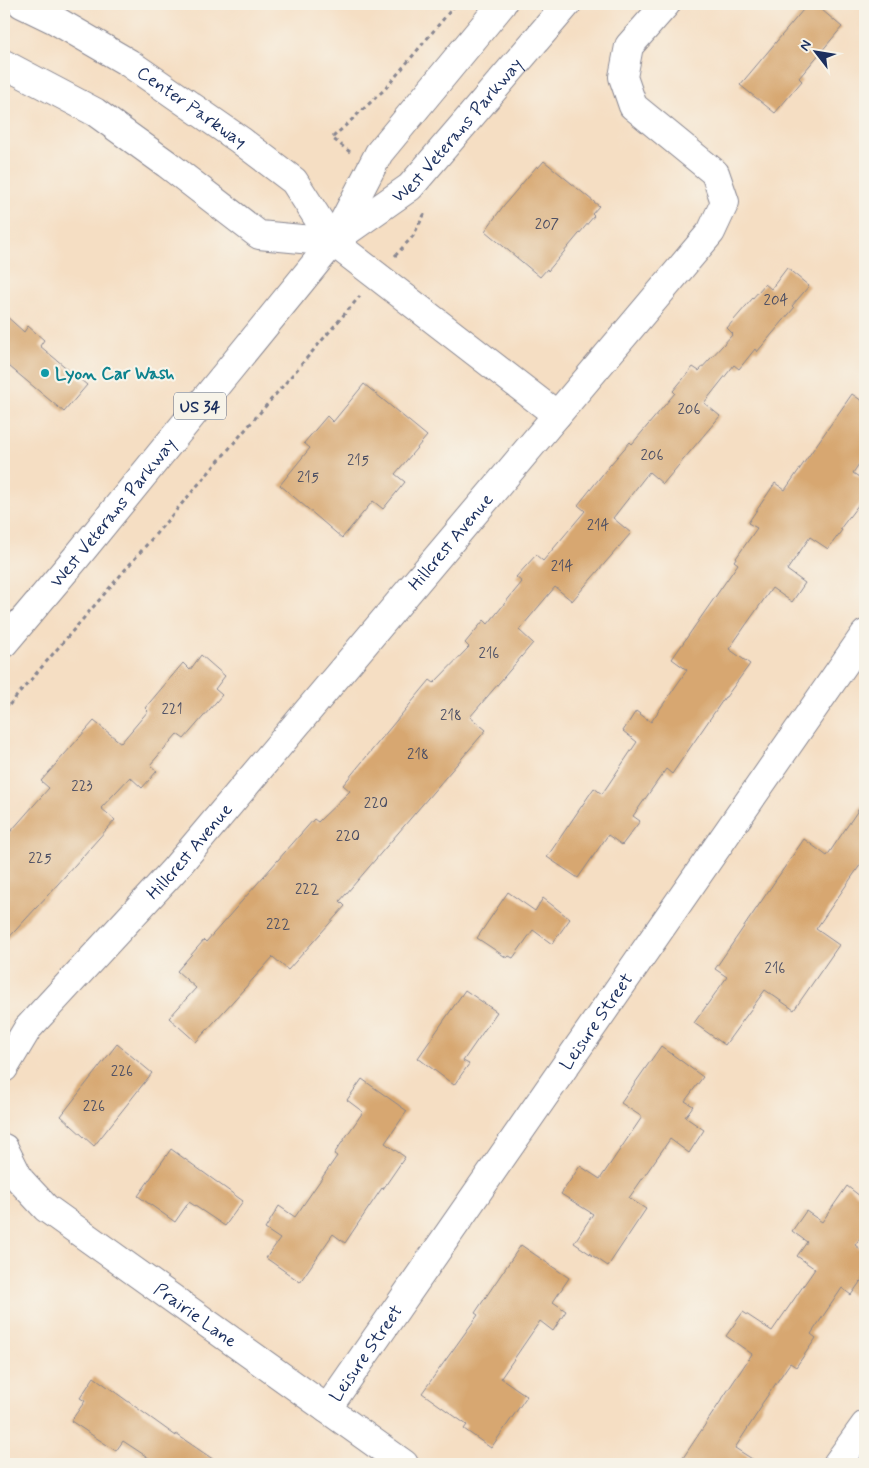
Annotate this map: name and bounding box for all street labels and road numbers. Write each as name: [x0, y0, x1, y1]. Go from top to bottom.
street label: West Veterans Parkway: [387, 53, 529, 209]
street label: Center Parkway: [132, 61, 251, 154]
road number: US 34: [174, 392, 226, 420]
street label: West Veterans Parkway: [45, 433, 182, 593]
street label: Hillcrest Avenue: [403, 488, 499, 596]
street label: Hillcrest Avenue: [142, 798, 238, 905]
street label: Leisure Street: [555, 969, 639, 1075]
street label: Prairie Lane: [149, 1278, 241, 1354]
street label: Leisure Street: [324, 1300, 409, 1407]

